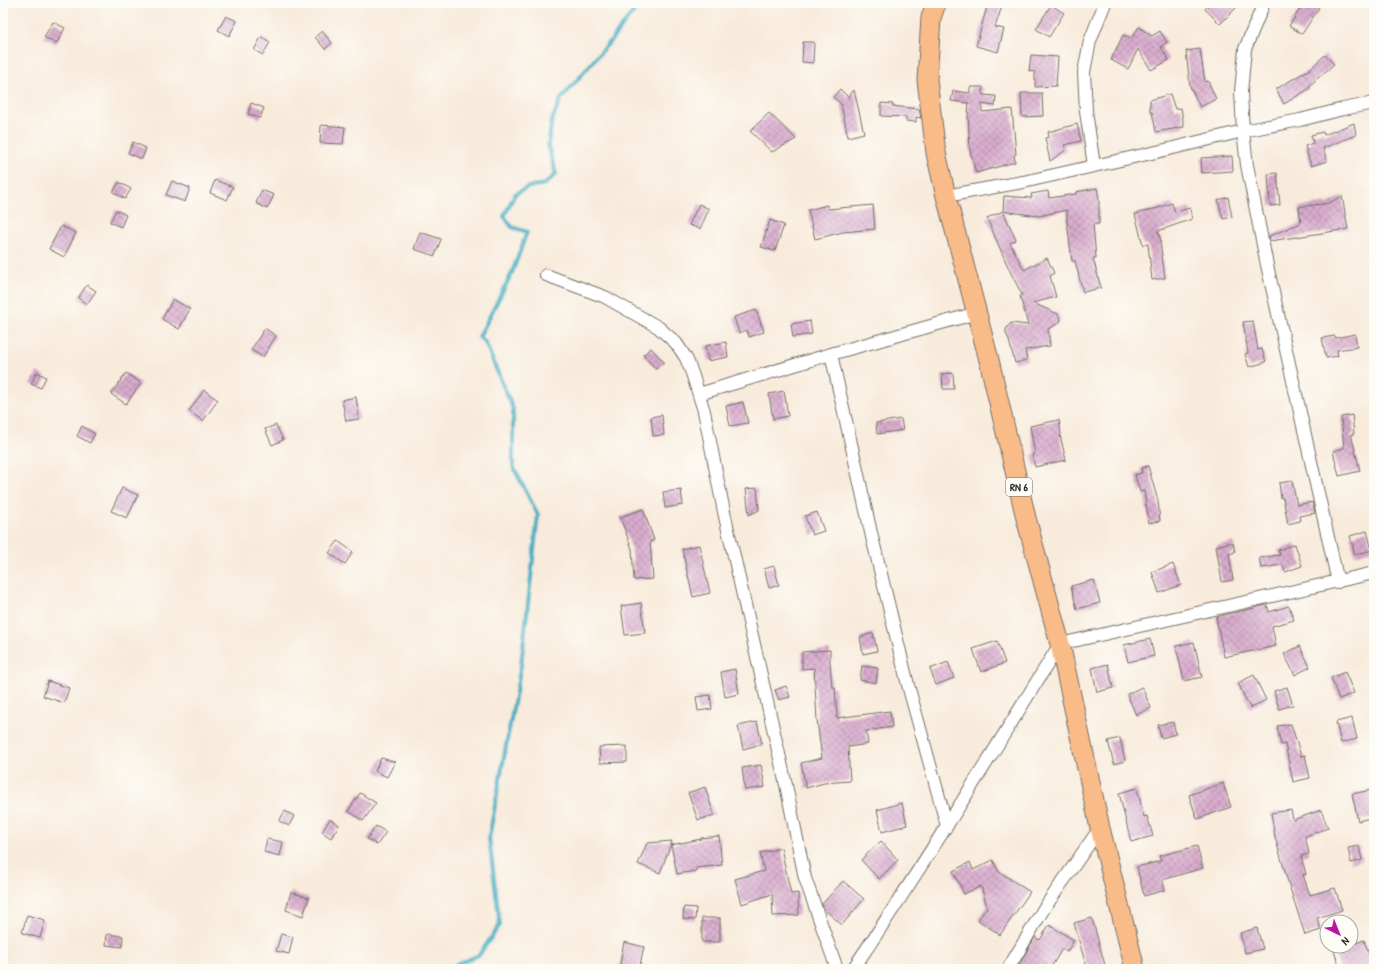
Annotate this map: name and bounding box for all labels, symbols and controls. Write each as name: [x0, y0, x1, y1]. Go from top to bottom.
road number: RN 6: [1006, 478, 1032, 496]
north arrow: [1319, 914, 1359, 954]
text: N: [1339, 934, 1353, 949]

